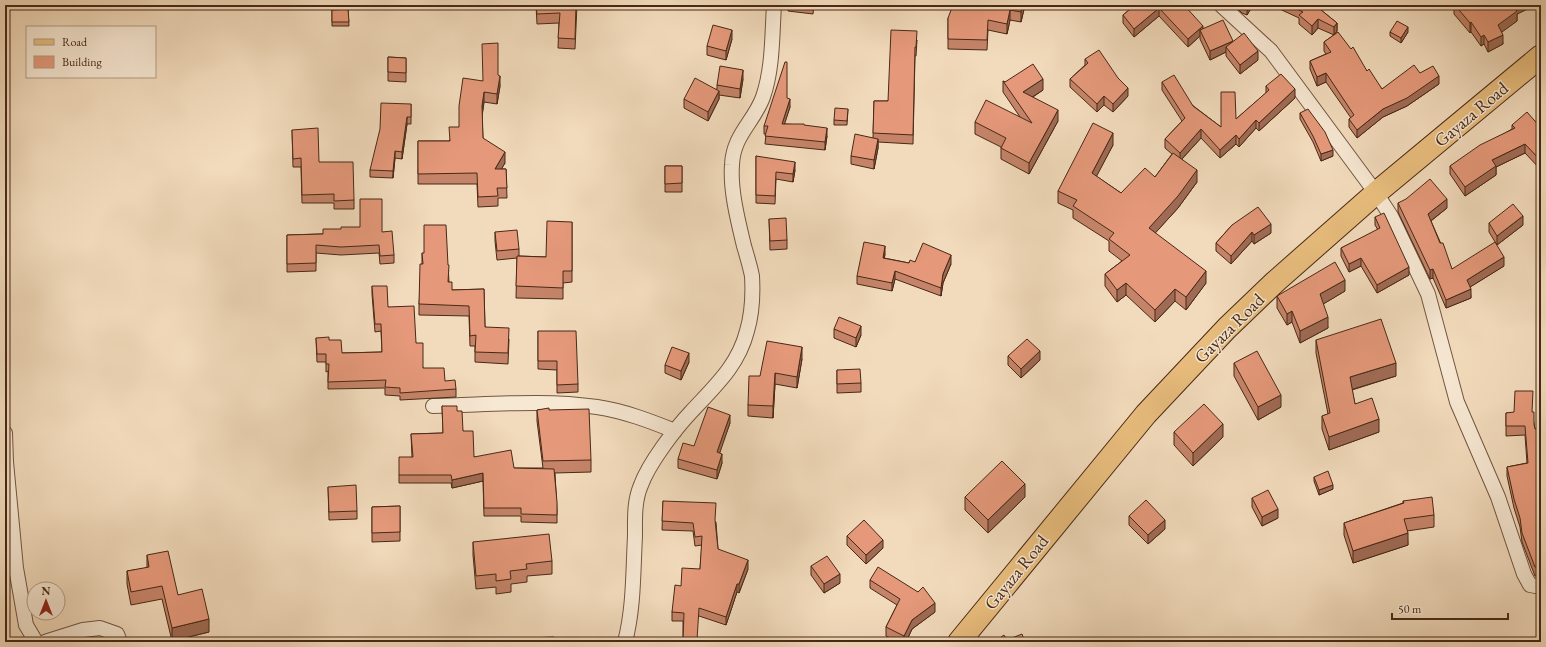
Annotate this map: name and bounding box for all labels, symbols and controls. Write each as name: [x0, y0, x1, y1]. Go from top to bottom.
legend: [26, 26, 156, 78]
text: Road: [62, 34, 88, 50]
text: Building: [62, 54, 103, 70]
street label: Gayaza Road: [1429, 76, 1513, 152]
street label: Gayaza Road: [1189, 287, 1270, 368]
street label: Gayaza Road: [979, 529, 1054, 614]
north arrow: [26, 581, 66, 621]
text: N: [42, 584, 51, 598]
scale bar: [1392, 595, 1508, 621]
text: 50 m: [1398, 601, 1422, 617]

